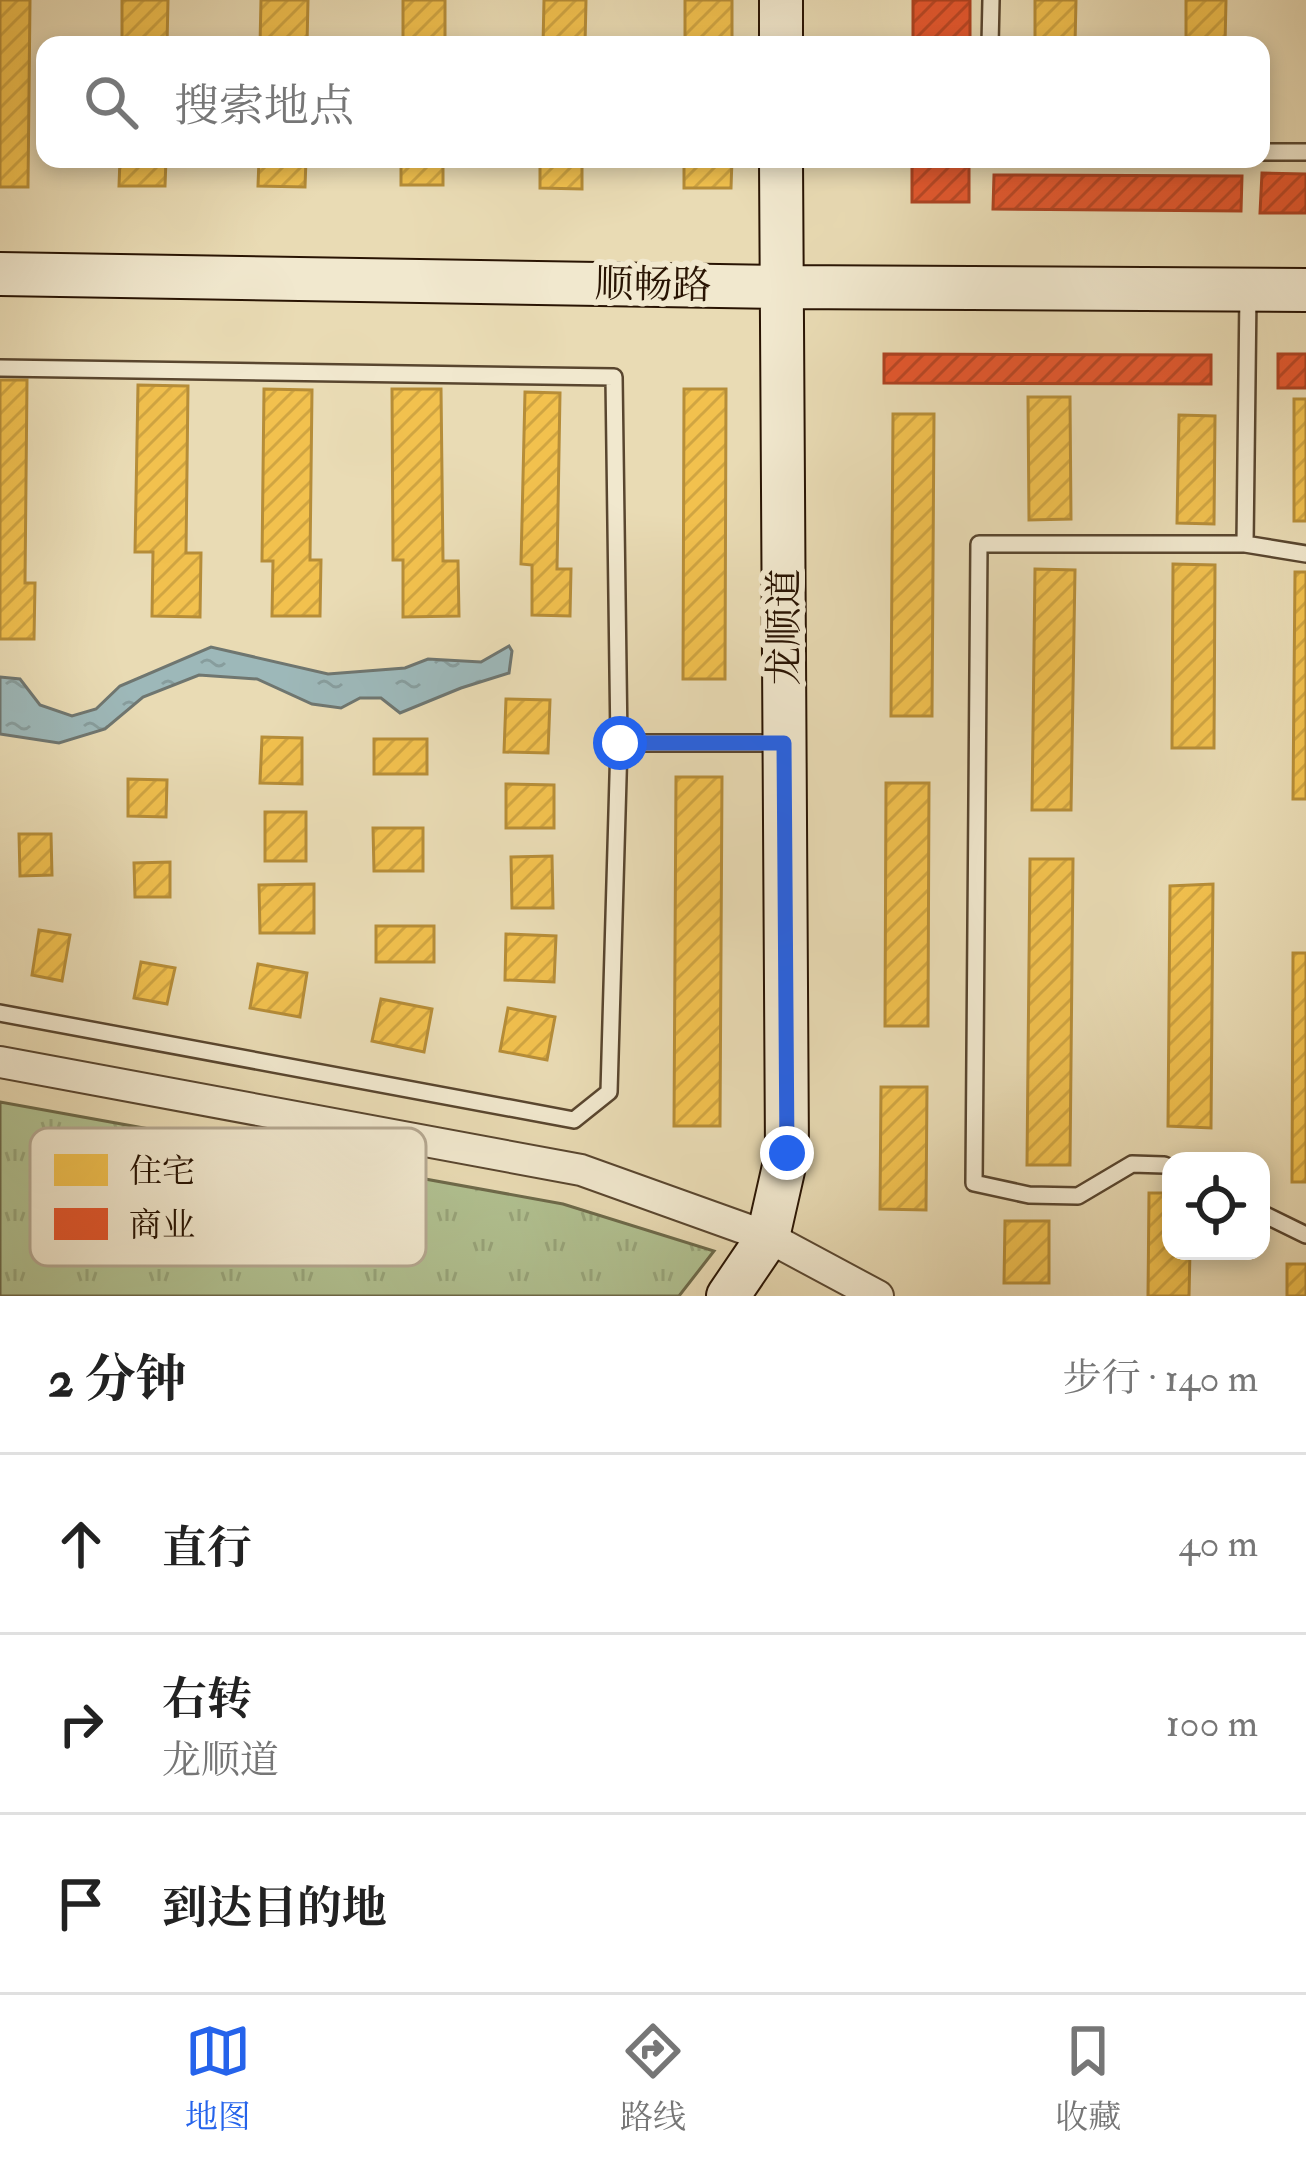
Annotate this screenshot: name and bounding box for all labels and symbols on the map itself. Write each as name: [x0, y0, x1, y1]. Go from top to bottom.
street label: 顺畅路: [594, 259, 712, 311]
street label: 龙顺道: [760, 568, 809, 686]
route start: [593, 716, 647, 770]
route end: [760, 1126, 814, 1180]
legend: [30, 1128, 426, 1266]
text: 住宅: [129, 1151, 195, 1192]
text: 商业: [129, 1205, 195, 1246]

